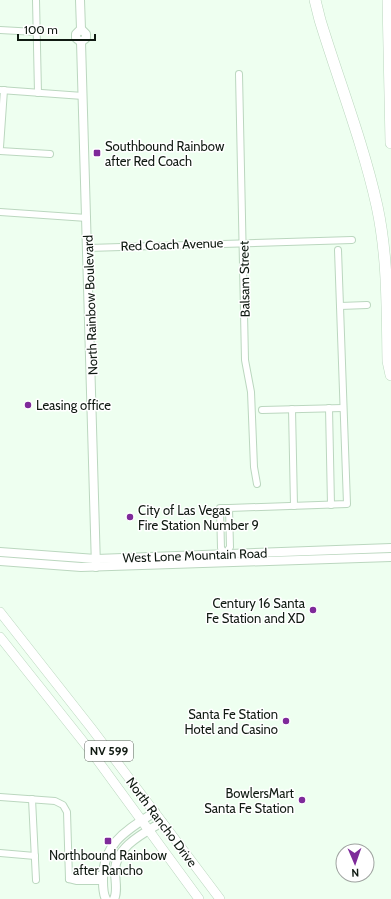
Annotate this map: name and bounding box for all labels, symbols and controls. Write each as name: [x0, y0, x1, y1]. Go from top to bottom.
scale bar: [18, 16, 95, 42]
text: 100 m: [24, 22, 58, 37]
place label: Southbound Rainbow after Red Coach: [105, 138, 225, 169]
marker: Southbound Rainbow after Red Coach: [92, 148, 102, 158]
street label: Red Coach Avenue: [120, 234, 224, 254]
street label: North Rainbow Boulevard: [80, 235, 100, 375]
street label: Balsam Street: [235, 240, 253, 317]
place label: Leasing office: [36, 397, 111, 413]
marker: Leasing office: [23, 400, 33, 410]
place label: City of Las Vegas Fire Station Number 9: [138, 502, 259, 533]
marker: City of Las Vegas Fire Station Number 9: [125, 512, 135, 522]
street label: West Lone Mountain Road: [122, 544, 268, 566]
place label: Century 16 Santa Fe Station and XD: [206, 595, 306, 626]
marker: Century 16 Santa Fe Station and XD: [308, 605, 318, 615]
place label: Santa Fe Station Hotel and Casino: [185, 706, 278, 737]
marker: Santa Fe Station Hotel and Casino: [281, 716, 291, 726]
road number: NV 599: [85, 741, 133, 761]
street label: North Rancho Drive: [123, 774, 201, 870]
place label: BowlersMart Santa Fe Station: [204, 785, 295, 816]
marker: BowlersMart Santa Fe Station: [297, 795, 307, 805]
marker: Northbound Rainbow after Rancho: [103, 836, 113, 846]
north arrow: [335, 843, 375, 883]
place label: Northbound Rainbow after Rancho: [49, 847, 168, 878]
text: N: [351, 866, 359, 880]

